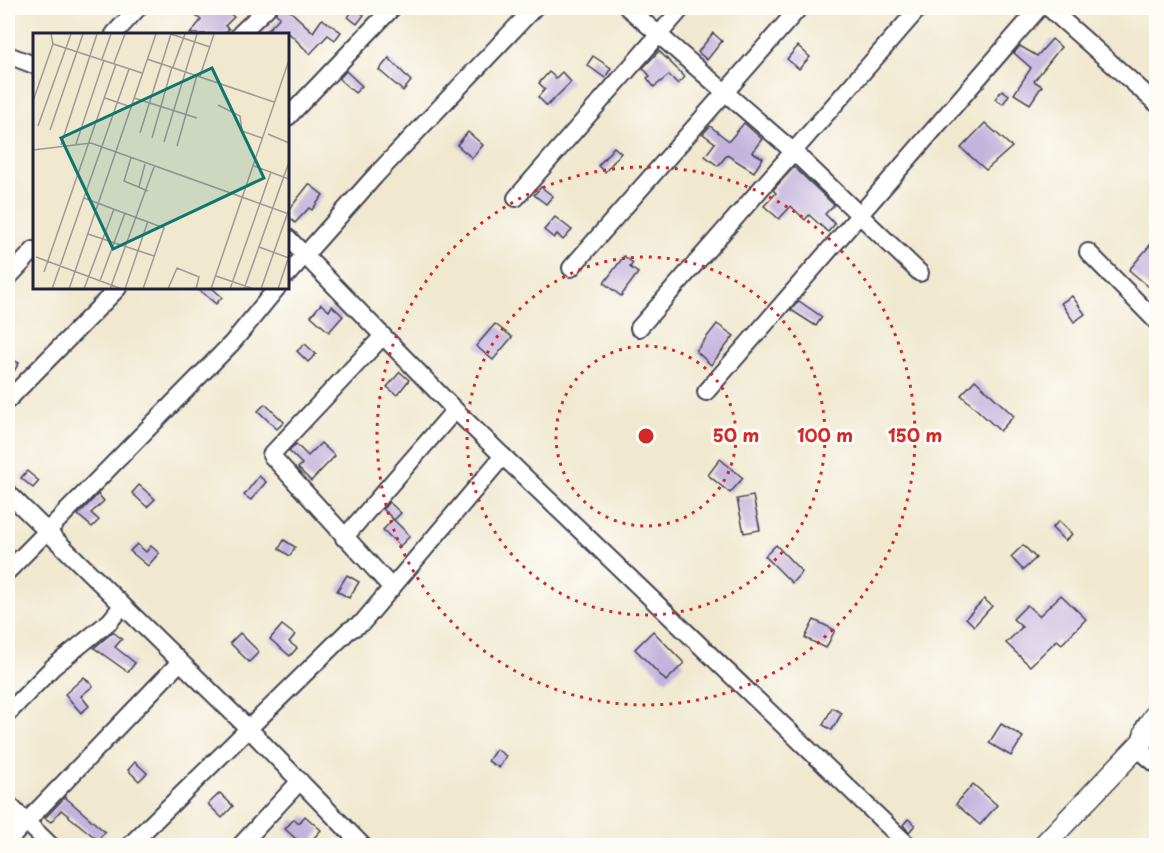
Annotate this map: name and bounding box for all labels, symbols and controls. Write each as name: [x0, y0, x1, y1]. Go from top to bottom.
inset map: [33, 33, 290, 290]
text: 50 m: [713, 421, 759, 448]
text: 100 m: [797, 421, 853, 448]
text: 150 m: [888, 421, 942, 448]
centre of rings: [636, 426, 656, 446]

